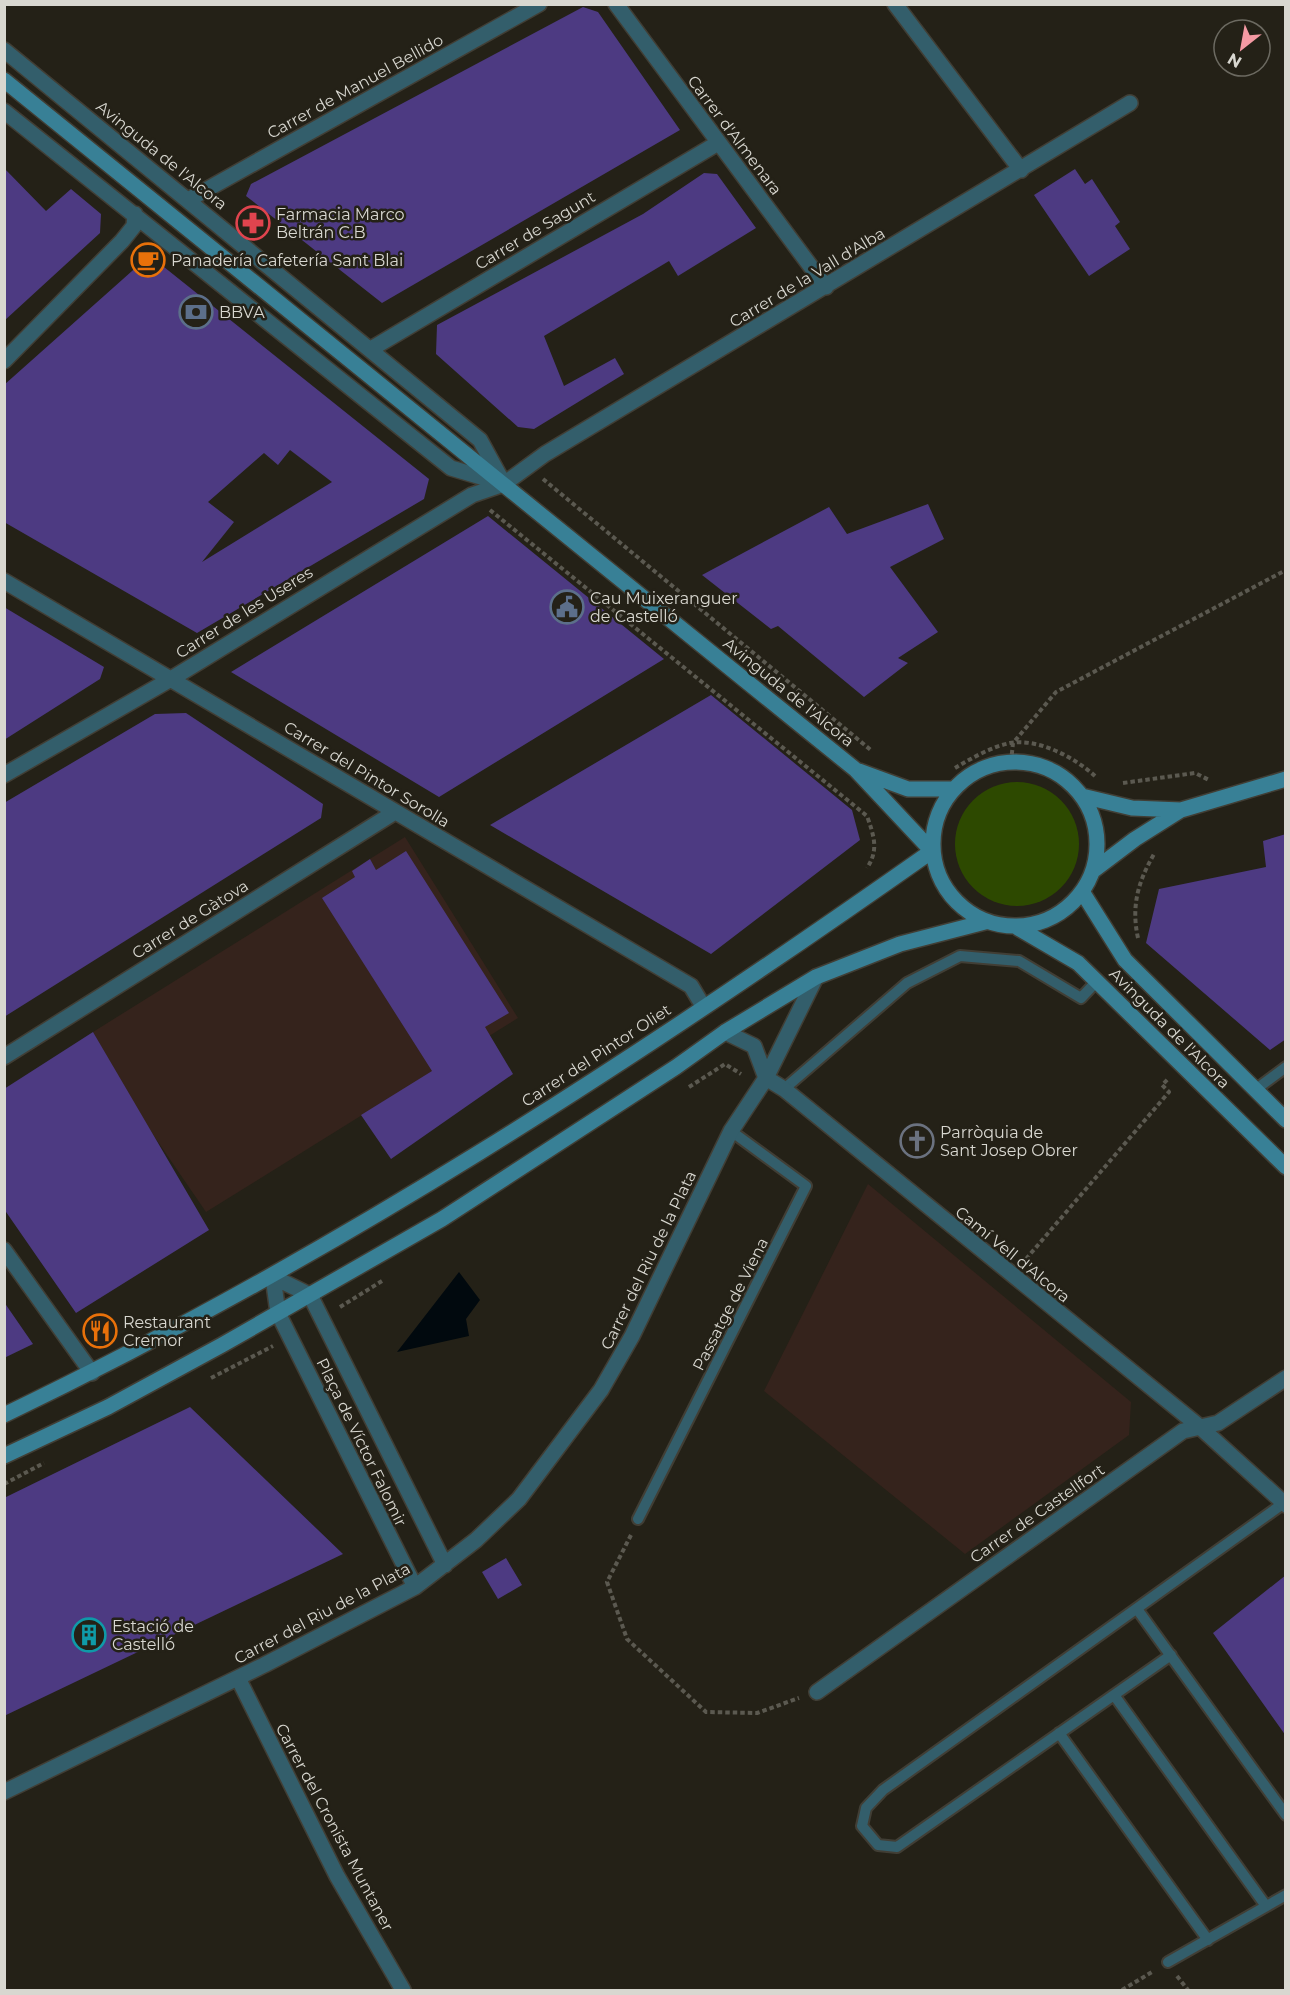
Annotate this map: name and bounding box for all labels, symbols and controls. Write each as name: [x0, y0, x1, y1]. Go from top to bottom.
north arrow: [1212, 18, 1272, 78]
street label: Carrer de Manuel Bellido: [264, 30, 446, 143]
text: N: [1224, 49, 1245, 72]
street label: Carrer d'Almenara: [683, 72, 786, 199]
street label: Avinguda de l'Alcora: [93, 97, 231, 214]
street label: Carrer de Sagunt: [472, 187, 599, 274]
pharmacy icon: Farmacia Marco Beltrán C.B: [235, 205, 271, 241]
place label: Farmacia Marco Beltrán C.B: [276, 205, 405, 242]
street label: Carrer de la Vall d'Alba: [726, 223, 888, 331]
cafe icon: Panadería Cafetería Sant Blai: [130, 242, 166, 278]
place label: Panadería Cafetería Sant Blai: [171, 251, 403, 270]
bank icon: BBVA: [178, 294, 214, 330]
place label: BBVA: [219, 303, 265, 322]
street label: Carrer de les Useres: [172, 562, 316, 662]
public building icon: Cau Muixeranguer de Castelló: [549, 589, 585, 625]
place label: Cau Muixeranguer de Castelló: [590, 589, 738, 626]
street label: Avinguda de l'Alcora: [720, 634, 858, 751]
street label: Carrer del Pintor Sorolla: [280, 717, 453, 832]
street label: Carrer de Gàtova: [129, 876, 252, 963]
street label: Avinguda de l'Alcora: [1105, 964, 1234, 1093]
street label: Carrer del Pintor Oliet: [518, 1000, 675, 1111]
church icon: Parròquia de Sant Josep Obrer: [899, 1123, 935, 1159]
place label: Parròquia de Sant Josep Obrer: [940, 1123, 1078, 1160]
street label: Carrer del Riu de la Plata: [597, 1168, 700, 1353]
street label: Camí Vell d'Alcora: [951, 1202, 1074, 1307]
street label: Passatge de Viena: [689, 1235, 772, 1374]
restaurant icon: Restaurant Cremor: [82, 1313, 118, 1349]
place label: Restaurant Cremor: [123, 1313, 211, 1350]
street label: Plaça de Víctor Falomir: [312, 1355, 411, 1530]
street label: Carrer de Castellfort: [966, 1460, 1108, 1567]
street label: Carrer del Riu de la Plata: [231, 1559, 414, 1668]
building icon: Estació de Castelló: [71, 1617, 107, 1653]
place label: Estació de Castelló: [112, 1617, 194, 1654]
street label: Carrer del Cronista Muntaner: [272, 1720, 397, 1934]

